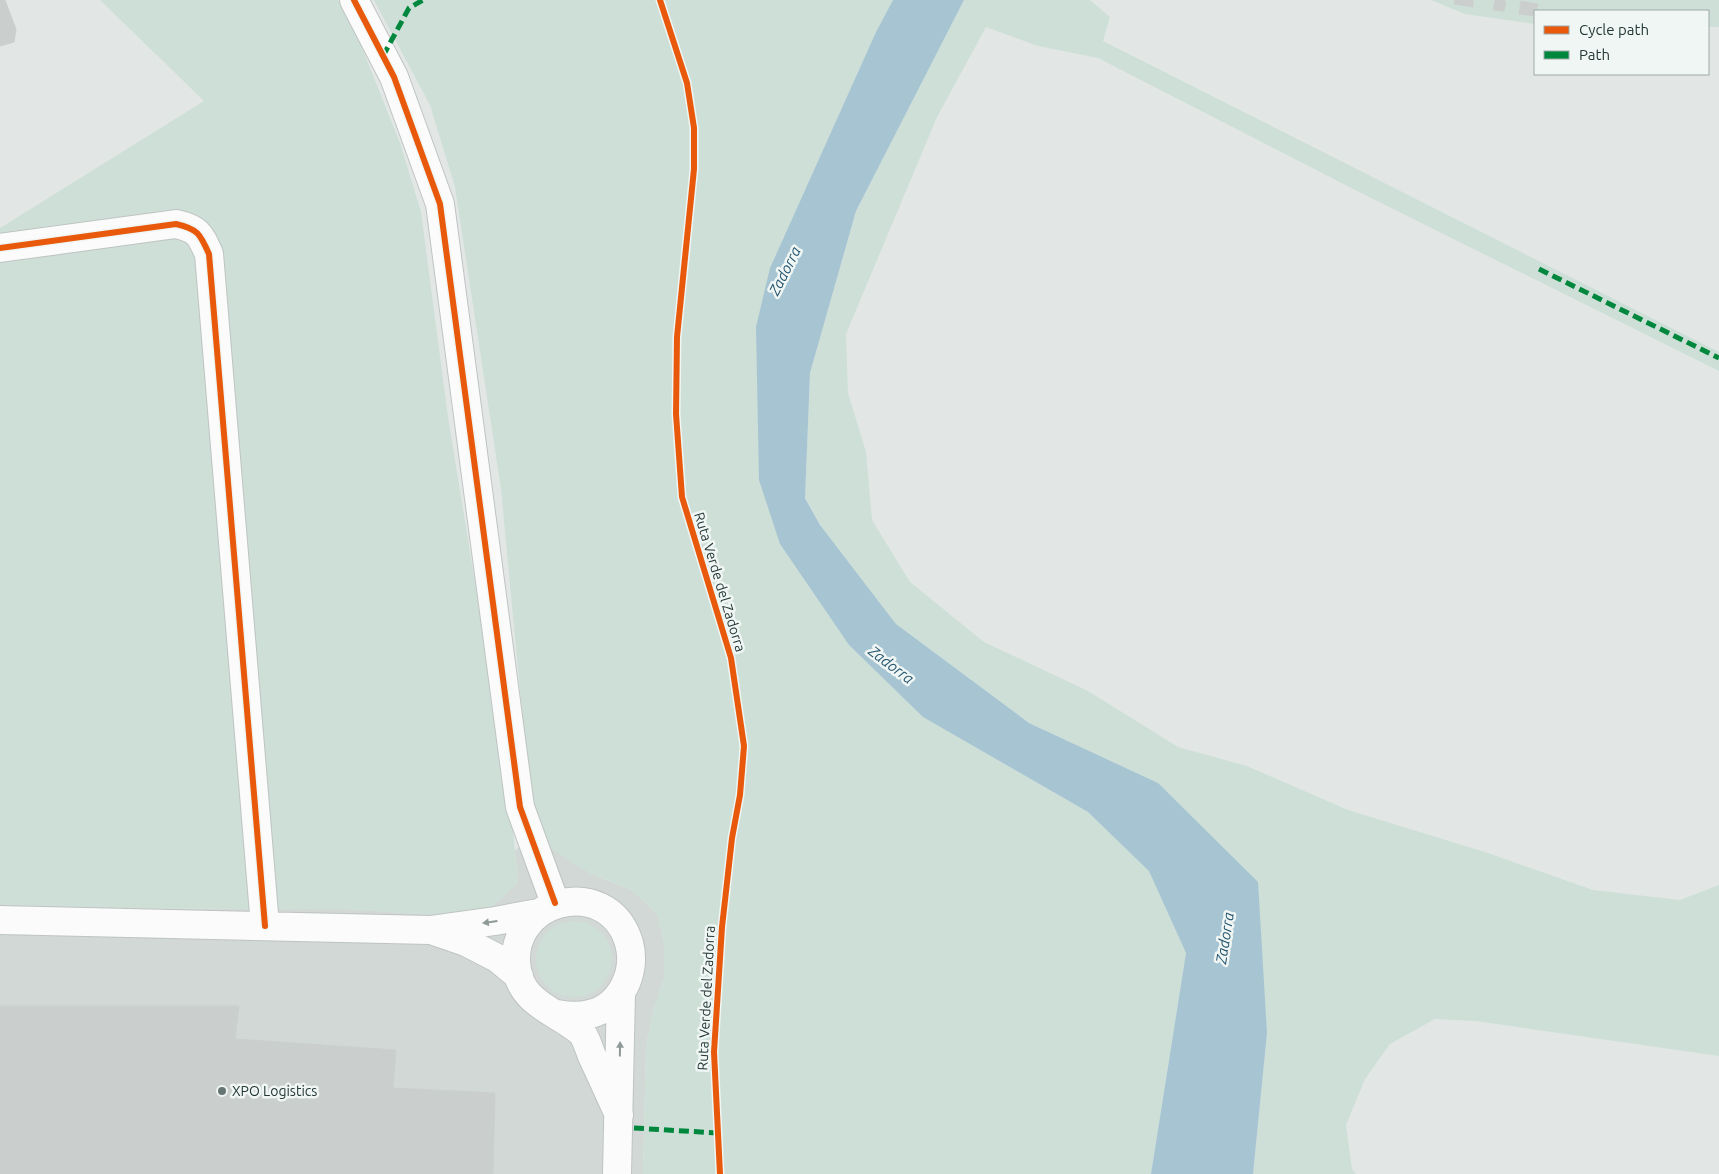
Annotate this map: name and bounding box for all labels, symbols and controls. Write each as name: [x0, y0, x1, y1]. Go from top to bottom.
legend: [1534, 10, 1709, 75]
text: Cycle path: [1579, 21, 1649, 38]
text: Path: [1579, 46, 1610, 63]
water label: Zadorra: [765, 244, 804, 299]
street label: Ruta Verde del Zadorra: [691, 510, 749, 654]
water label: Zadorra: [865, 642, 917, 687]
water label: Zadorra: [1212, 911, 1237, 966]
one-way arrow: [481, 918, 497, 926]
street label: Ruta Verde del Zadorra: [694, 925, 718, 1071]
one-way arrow: [616, 1040, 624, 1056]
place label: XPO Logistics: [232, 1083, 317, 1099]
marker: XPO Logistics: [216, 1085, 228, 1097]

